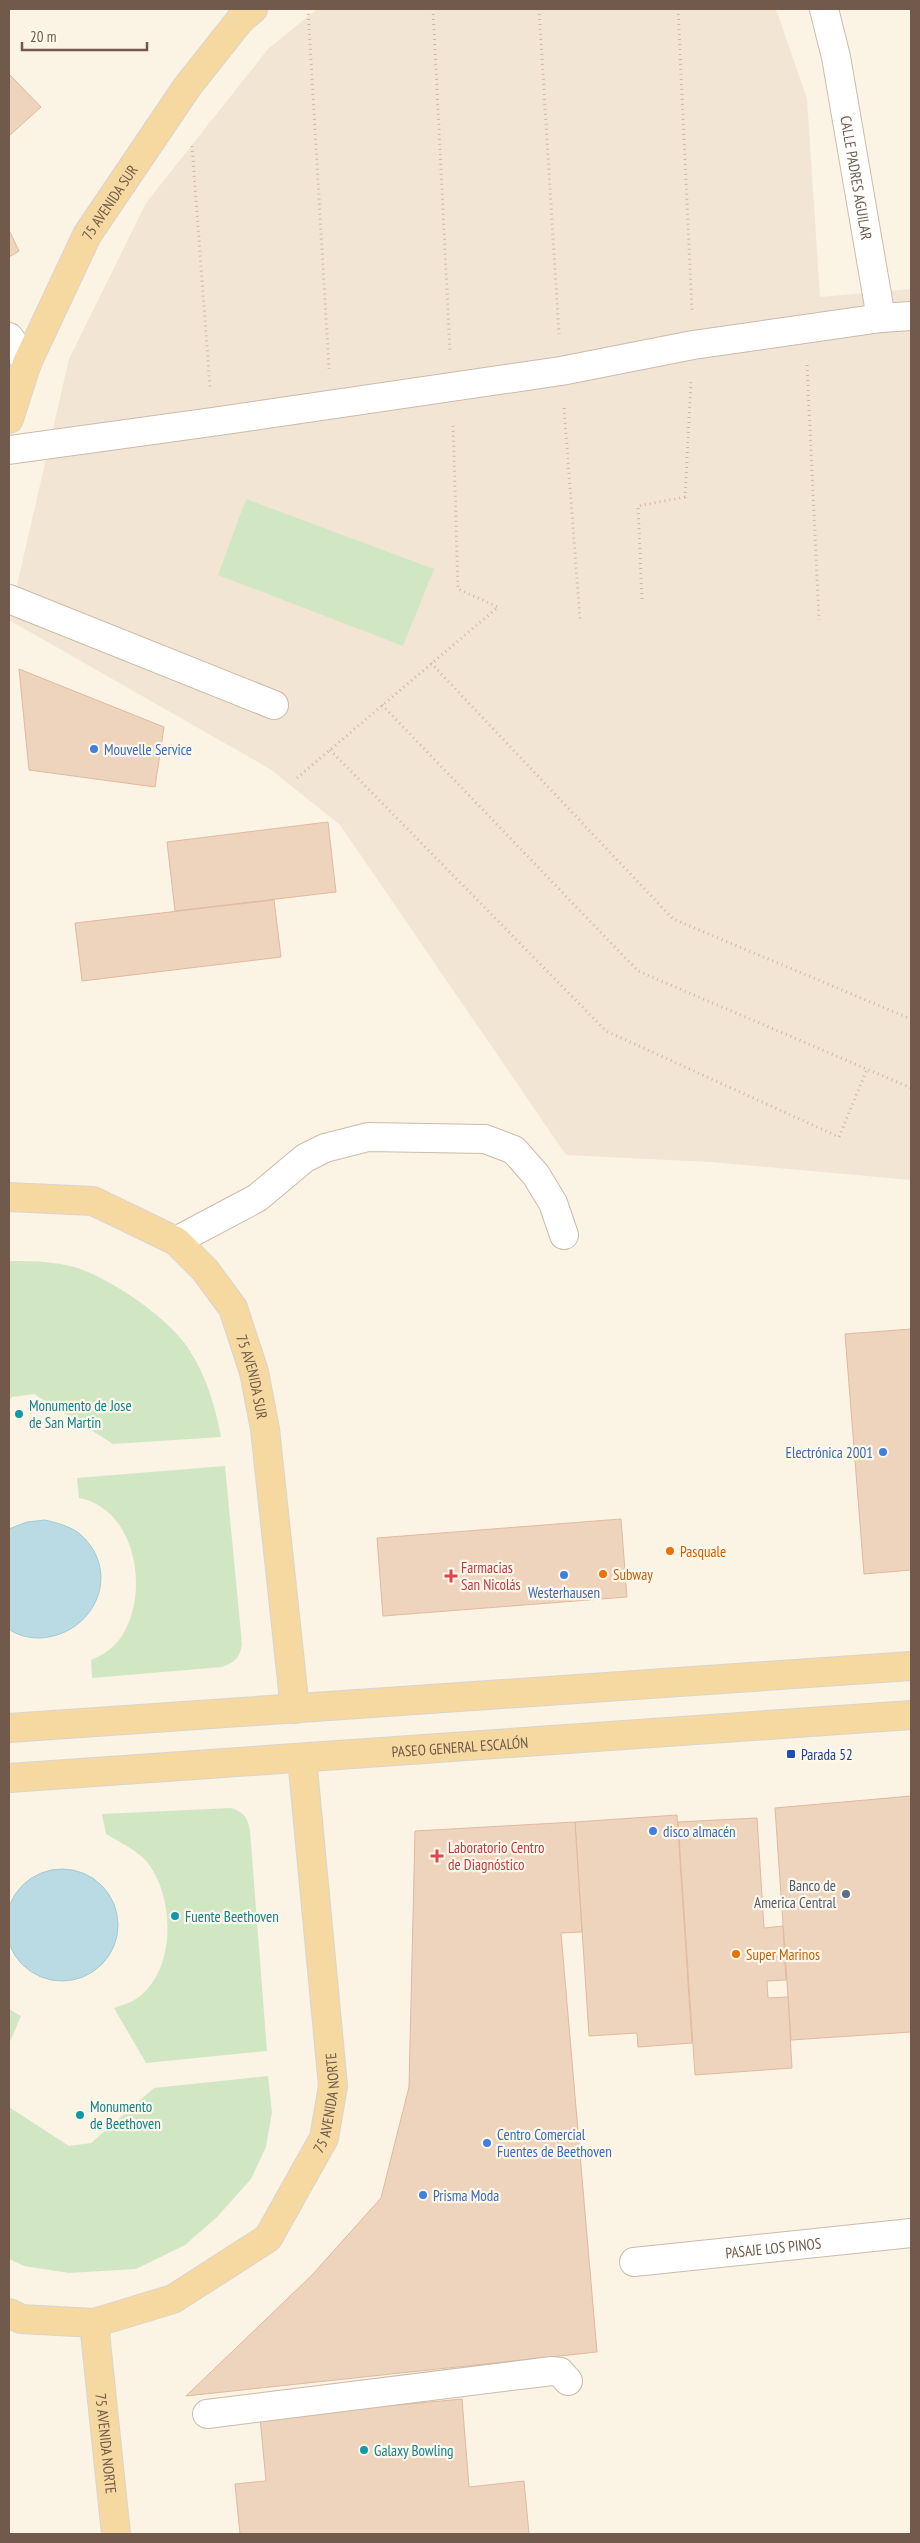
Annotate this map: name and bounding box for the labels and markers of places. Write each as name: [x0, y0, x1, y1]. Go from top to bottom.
place label: Mouvelle Service: [104, 740, 192, 759]
marker: Mouvelle Service: [88, 743, 100, 755]
place label: Monumento de Jose de San Martin: [29, 1396, 132, 1432]
marker: Monumento de Jose de San Martin: [13, 1408, 25, 1420]
place label: Electrónica 2001: [786, 1443, 873, 1462]
marker: Electrónica 2001: [877, 1446, 889, 1458]
place label: Pasquale: [680, 1542, 726, 1561]
marker: Pasquale: [664, 1545, 676, 1557]
place label: Farmacias San Nicolás: [461, 1558, 521, 1594]
place label: Subway: [613, 1565, 653, 1584]
marker: Subway: [597, 1568, 609, 1580]
marker: Westerhausen: [558, 1569, 570, 1581]
marker: Farmacias San Nicolás: [445, 1570, 457, 1582]
place label: Westerhausen: [528, 1583, 600, 1602]
place label: Parada 52: [801, 1745, 853, 1764]
marker: Parada 52: [785, 1748, 797, 1760]
place label: disco almacén: [663, 1822, 736, 1841]
marker: disco almacén: [647, 1825, 659, 1837]
place label: Laboratorio Centro de Diagnóstico: [448, 1838, 545, 1874]
marker: Laboratorio Centro de Diagnóstico: [430, 1849, 444, 1863]
place label: Banco de America Central: [754, 1876, 836, 1912]
marker: Banco de America Central: [840, 1888, 852, 1900]
place label: Fuente Beethoven: [185, 1907, 279, 1926]
marker: Fuente Beethoven: [169, 1910, 181, 1922]
place label: Super Marinos: [746, 1945, 820, 1964]
marker: Super Marinos: [730, 1948, 742, 1960]
place label: Monumento de Beethoven: [90, 2097, 161, 2133]
marker: Monumento de Beethoven: [74, 2109, 86, 2121]
place label: Centro Comercial Fuentes de Beethoven: [497, 2125, 612, 2161]
marker: Centro Comercial Fuentes de Beethoven: [481, 2137, 493, 2149]
place label: Prisma Moda: [433, 2186, 499, 2205]
marker: Prisma Moda: [417, 2189, 429, 2201]
place label: Galaxy Bowling: [374, 2441, 454, 2460]
marker: Galaxy Bowling: [358, 2444, 370, 2456]

